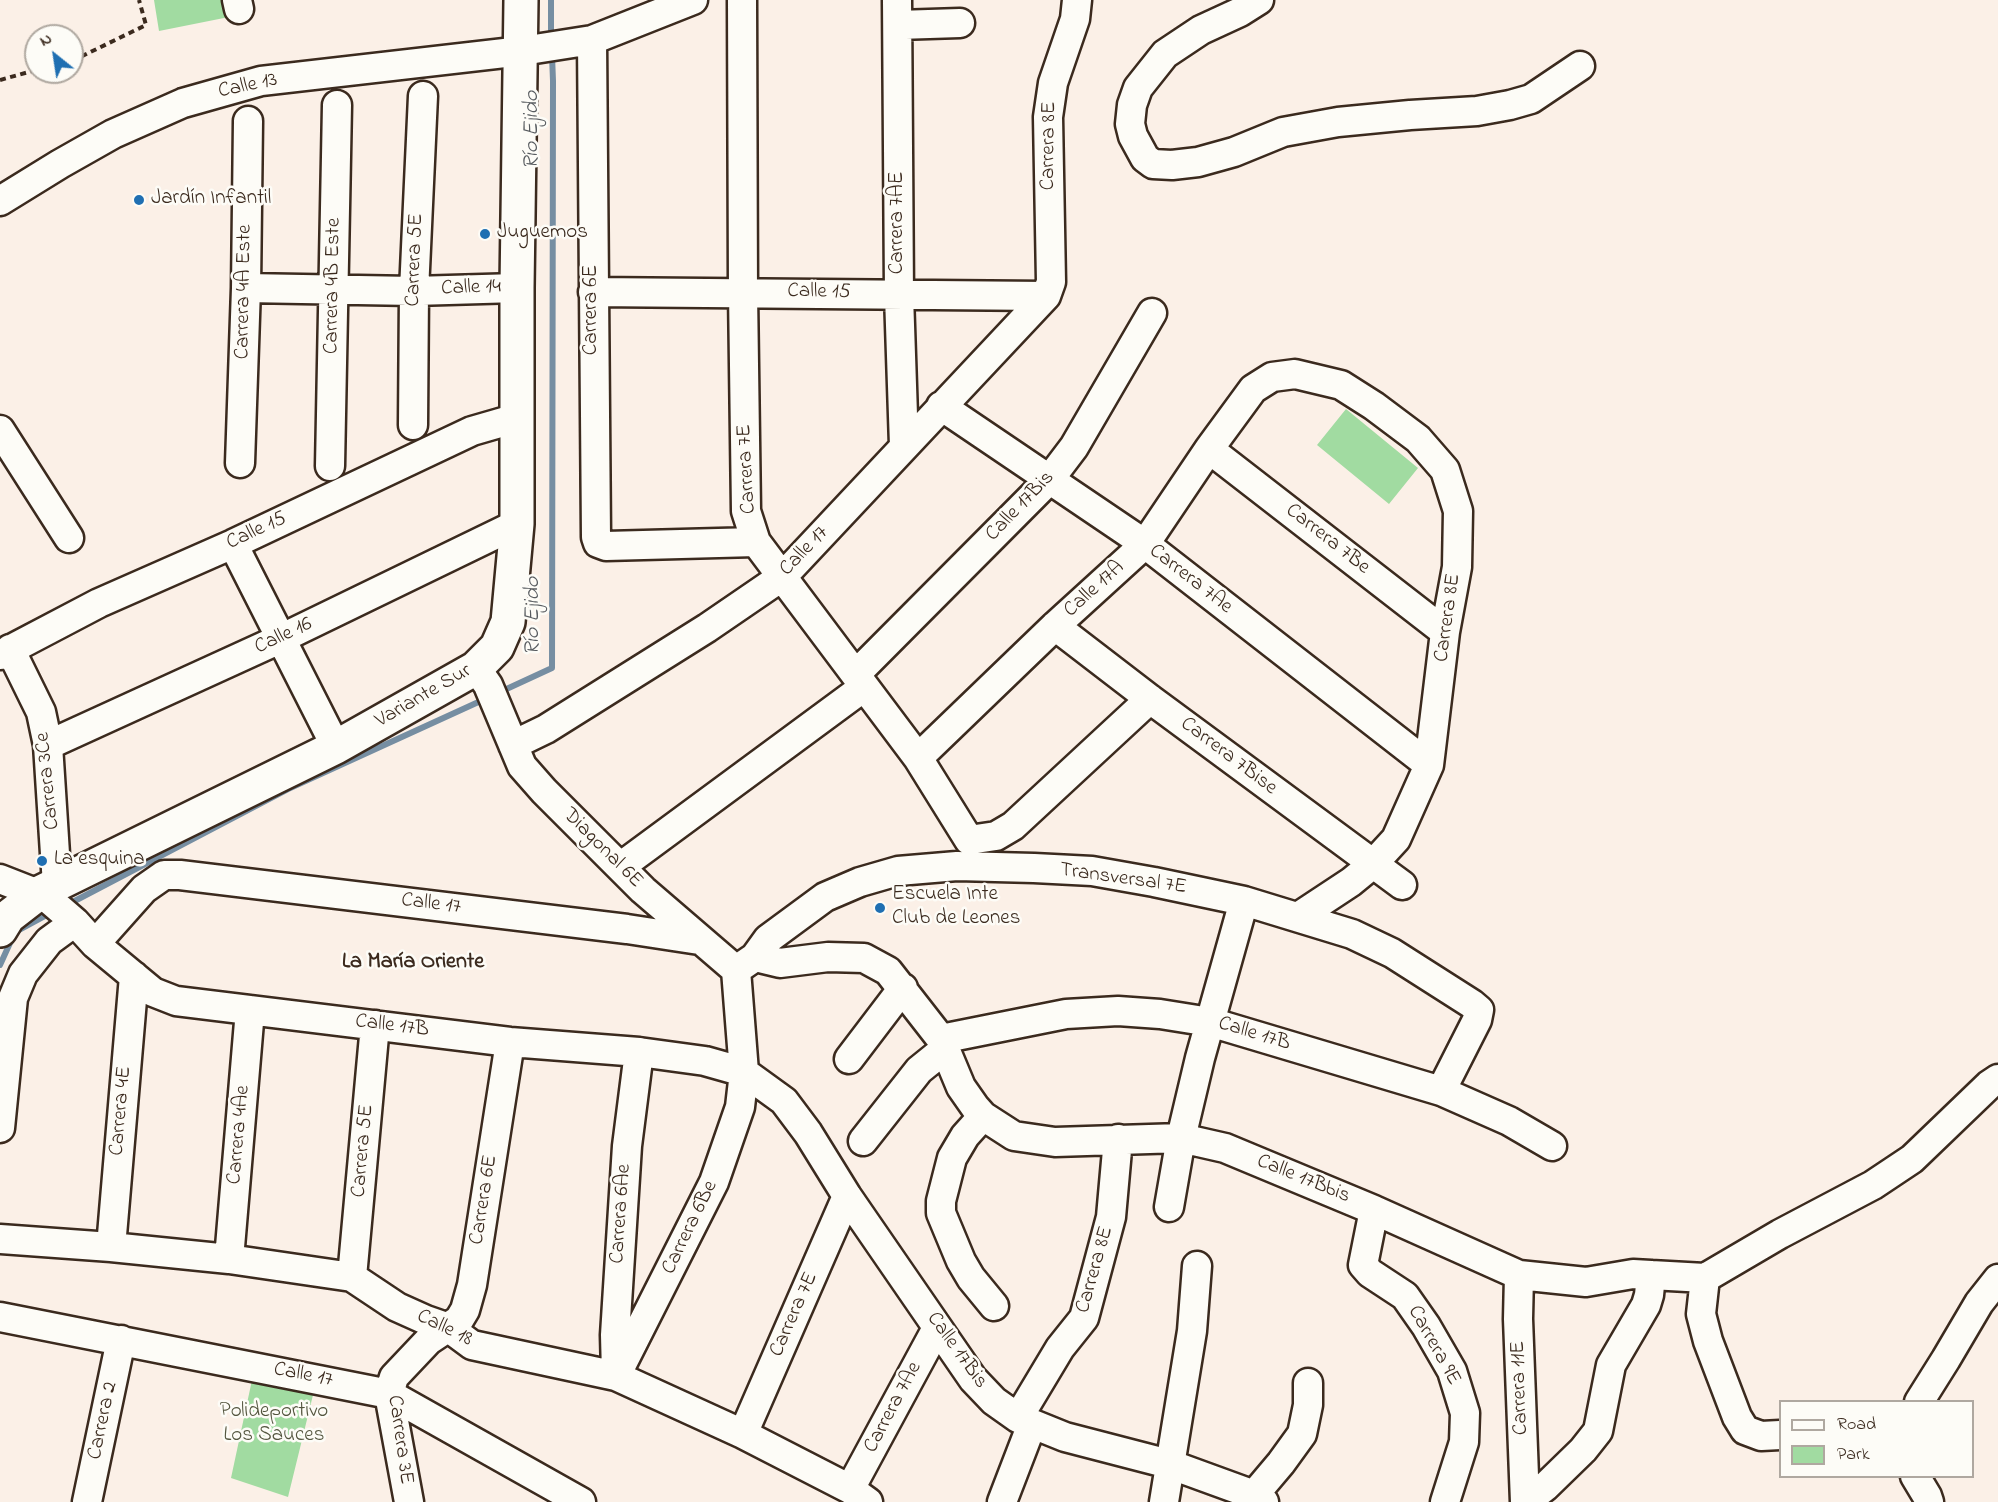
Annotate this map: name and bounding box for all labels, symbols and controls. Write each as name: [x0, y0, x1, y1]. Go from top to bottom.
north arrow: [24, 24, 84, 84]
text: N: [35, 27, 57, 53]
street label: Calle 13: [216, 68, 280, 106]
water label: Río Ejido: [520, 91, 546, 169]
street label: Carrera 8E: [1037, 101, 1063, 191]
street label: Carrera 7AE: [886, 172, 912, 274]
place label: Jardín Infantil: [151, 187, 271, 213]
marker: Jardín Infantil: [132, 193, 146, 207]
street label: Carrera 5E: [402, 213, 430, 307]
street label: Carrera 4B Este: [320, 218, 348, 354]
place label: Juguemos: [497, 221, 588, 247]
street label: Carrera 4A Este: [231, 224, 259, 360]
marker: Juguemos: [478, 227, 492, 241]
street label: Carrera 6E: [580, 265, 606, 355]
street label: Calle 14: [441, 275, 501, 303]
street label: Calle 15: [787, 280, 851, 306]
street label: Carrera 7E: [733, 424, 763, 514]
street label: Calle 17Bis: [981, 466, 1061, 548]
street label: Carrera 7Be: [1280, 499, 1374, 581]
street label: Calle 15: [223, 507, 291, 557]
street label: Calle 17: [775, 522, 835, 582]
street label: Carrera 7Ae: [1143, 539, 1237, 621]
street label: Calle 17A: [1060, 556, 1130, 624]
street label: Carrera 8E: [1430, 572, 1468, 664]
water label: Río Ejido: [521, 577, 547, 655]
street label: Calle 16: [251, 613, 317, 661]
street label: Variante Sur: [371, 659, 477, 735]
street label: Carrera 7Bise: [1174, 712, 1282, 802]
street label: Carrera 3Ce: [31, 731, 67, 831]
street label: Diagonal 6E: [557, 804, 647, 894]
place label: La esquina: [54, 848, 145, 874]
marker: La esquina: [35, 854, 49, 868]
street label: Transversal 7E: [1058, 859, 1188, 901]
place label: Escuela Inte Club de Leones: [892, 883, 1020, 933]
street label: Calle 17: [400, 889, 462, 921]
marker: Escuela Inte Club de Leones: [873, 901, 887, 915]
district label: La María Oriente: [342, 950, 484, 976]
street label: Calle 17B: [354, 1010, 430, 1044]
street label: Calle 17B: [1215, 1012, 1293, 1058]
street label: Carrera 4E: [106, 1065, 138, 1157]
street label: Carrera 4Ae: [223, 1084, 257, 1186]
street label: Carrera 5E: [347, 1104, 381, 1198]
street label: Calle 17Bbis: [1253, 1150, 1353, 1210]
street label: Carrera 6E: [465, 1153, 505, 1247]
street label: Carrera 6Ae: [606, 1163, 638, 1265]
street label: Carrera 6Be: [657, 1177, 725, 1279]
street label: Carrera 8E: [1072, 1224, 1120, 1316]
street label: Carrera 7E: [765, 1269, 825, 1361]
street label: Carrera 9E: [1401, 1302, 1465, 1390]
street label: Calle 18: [412, 1305, 476, 1353]
street label: Calle 17Bis: [920, 1308, 992, 1394]
street label: Carrera 11E: [1507, 1340, 1535, 1436]
street label: Calle 17: [271, 1358, 335, 1394]
street label: Carrera 7Ae: [860, 1358, 928, 1458]
street label: Carrera 2: [83, 1380, 125, 1462]
street label: Carrera 3E: [380, 1394, 418, 1486]
park label: Polideportivo Los Sauces: [220, 1400, 328, 1450]
legend: [1779, 1400, 1974, 1478]
text: Road: [1837, 1412, 1876, 1438]
text: Park: [1837, 1442, 1870, 1468]

